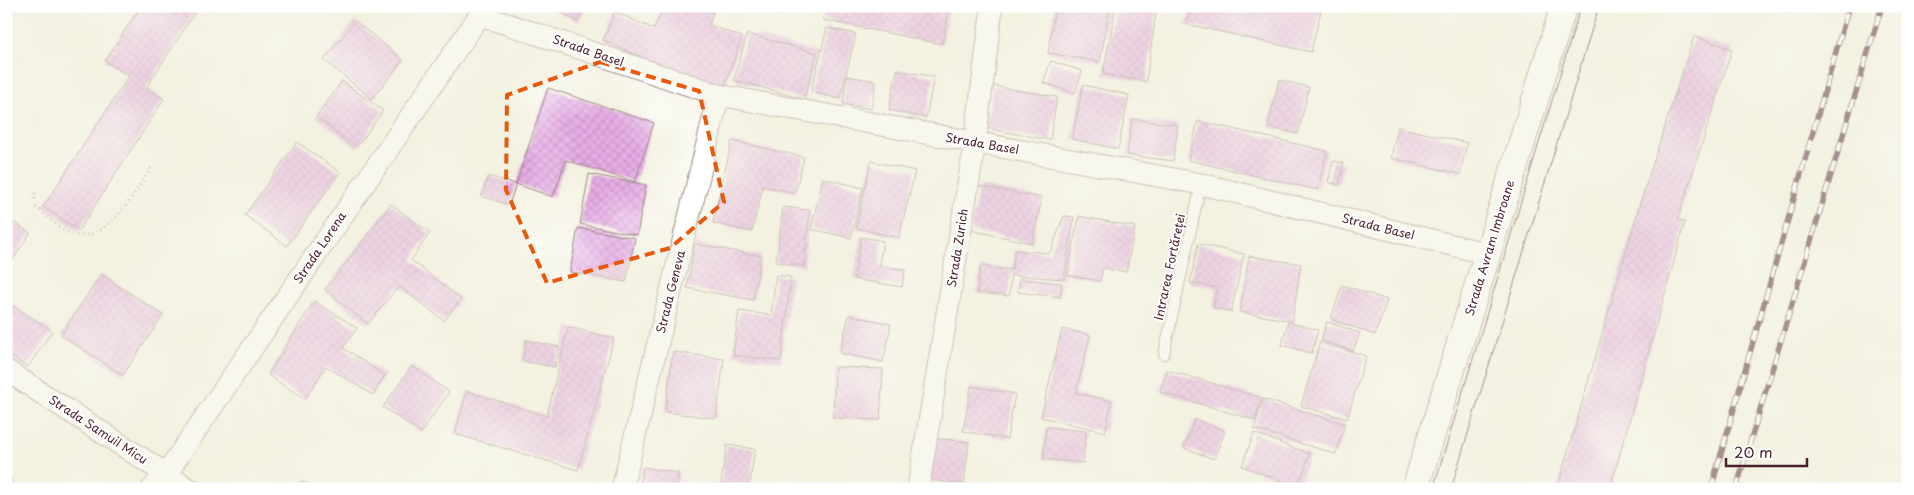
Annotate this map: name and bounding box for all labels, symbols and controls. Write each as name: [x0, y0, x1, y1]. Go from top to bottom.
street label: Strada Basel: [550, 29, 626, 71]
street label: Strada Basel: [944, 128, 1020, 158]
street label: Strada Avram Imbroane: [1460, 177, 1518, 318]
street label: Strada Lorena: [288, 207, 350, 287]
street label: Strada Zurich: [942, 207, 972, 288]
street label: Strada Basel: [1340, 208, 1416, 244]
street label: Intrarea Fortăreței: [1149, 212, 1189, 322]
street label: Strada Geneva: [651, 248, 689, 335]
street label: Strada Samuil Micu: [46, 390, 152, 468]
scale bar: [1726, 435, 1808, 467]
text: 20 m: [1734, 440, 1773, 463]

